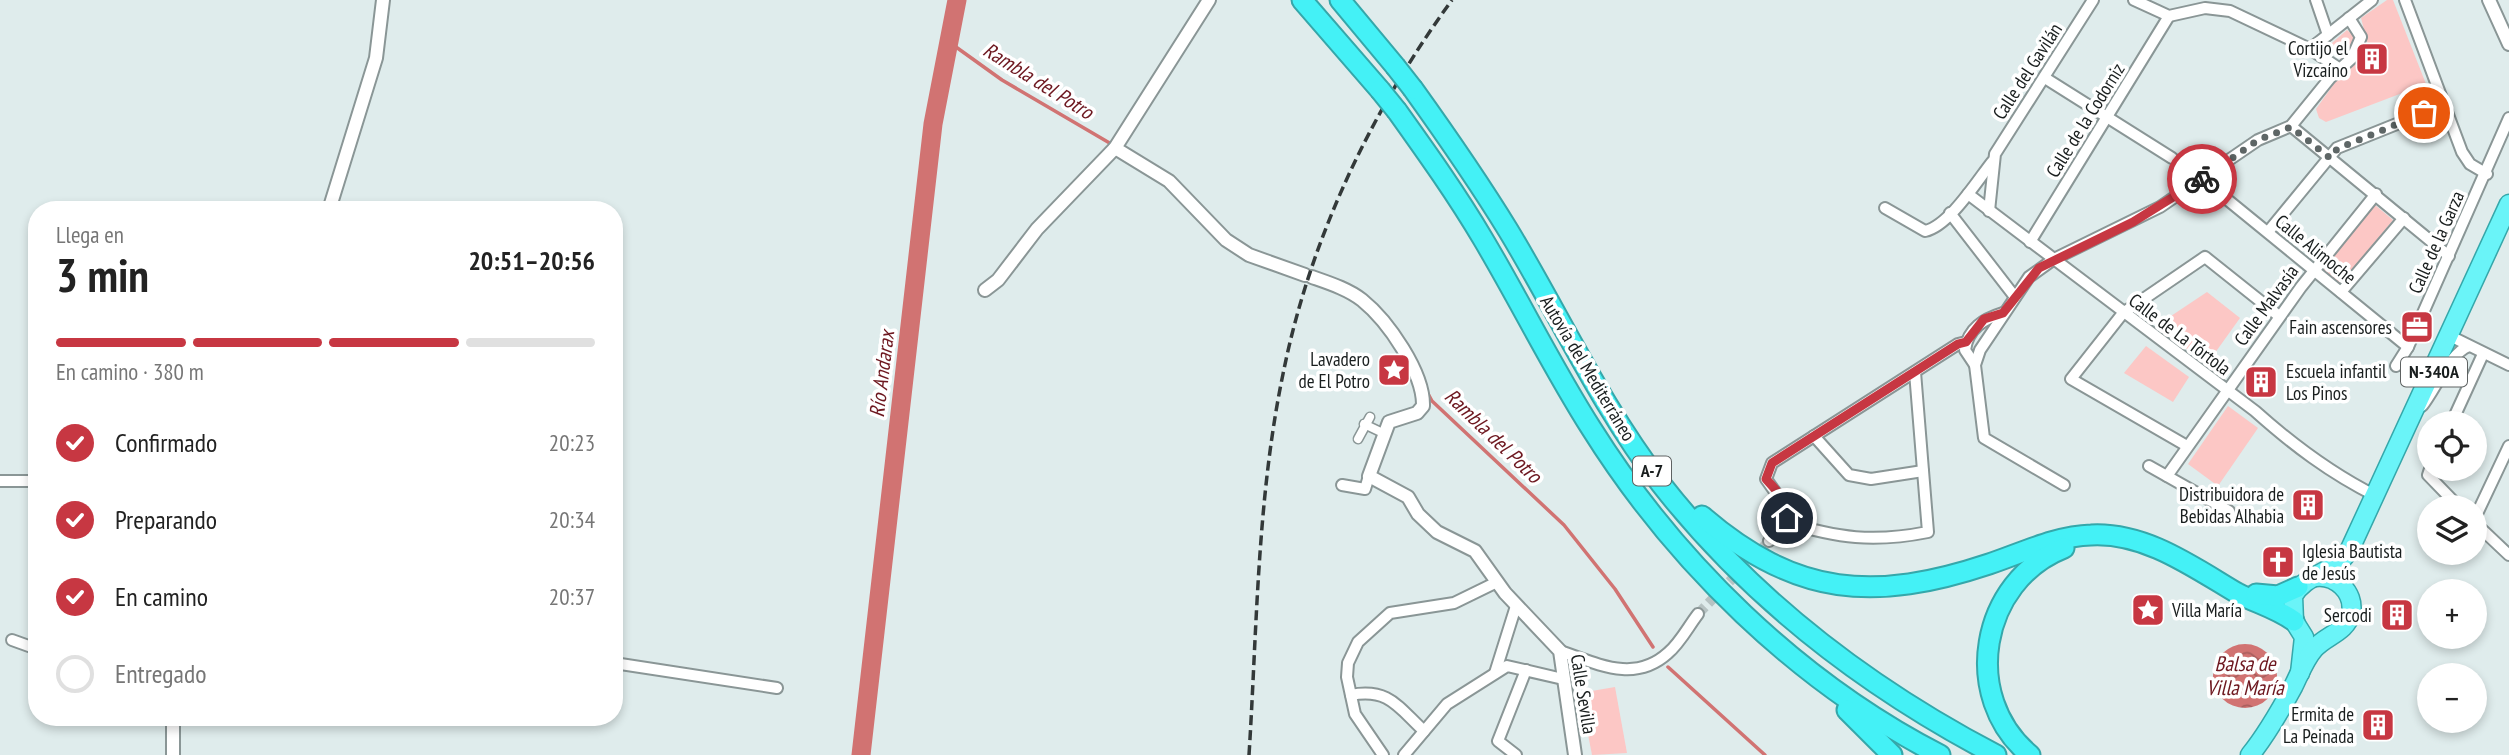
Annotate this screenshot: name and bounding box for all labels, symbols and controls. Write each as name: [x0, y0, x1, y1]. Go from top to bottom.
street label: Calle del Gavilán: [1987, 18, 2067, 124]
water label: Rambla del Potro: [978, 36, 1100, 126]
place label: Cortijo el Vizcaíno: [2288, 36, 2349, 82]
building icon: Cortijo el Vizcaíno: [2353, 40, 2391, 78]
street label: Calle de la Codorniz: [2040, 58, 2130, 182]
pin: [2394, 83, 2454, 143]
icon: bag: [2405, 94, 2443, 132]
courier: [2167, 144, 2237, 214]
icon: bike: [2183, 160, 2221, 198]
street label: Calle de la Garza: [2403, 187, 2469, 297]
street label: Calle Alimoche: [2271, 209, 2361, 289]
text: Llega en: [56, 220, 124, 249]
text: 20:51–20:56: [468, 244, 595, 277]
text: 3 min: [56, 245, 149, 305]
street label: Calle Malvasía: [2229, 260, 2303, 350]
street label: Calle de La Tórtola: [2124, 288, 2236, 380]
street label: Autovía del Mediterráneo: [1535, 291, 1641, 445]
office icon: Fain ascensores: [2398, 308, 2436, 346]
place label: Fain ascensores: [2289, 315, 2392, 339]
water label: Río Andarax: [863, 327, 900, 419]
place label: Lavadero de El Potro: [1298, 347, 1370, 393]
place icon: Lavadero de El Potro: [1375, 351, 1413, 389]
text: En camino · 380 m: [56, 357, 204, 386]
road number: N-340A: [2401, 358, 2467, 386]
place label: Escuela infantil Los Pinos: [2286, 359, 2387, 405]
building icon: Escuela infantil Los Pinos: [2242, 363, 2280, 401]
water label: Rambla del Potro: [1439, 383, 1549, 490]
map controls: [2417, 411, 2487, 733]
button: locate: [2417, 411, 2487, 481]
icon: check: [56, 424, 94, 462]
text: Confirmado: [115, 426, 217, 459]
text: 20:23: [549, 428, 595, 457]
road number: A-7: [1633, 457, 1671, 486]
place label: Distribuidora de Bebidas Alhabia: [2179, 482, 2284, 528]
building icon: Distribuidora de Bebidas Alhabia: [2289, 486, 2327, 524]
pin: [1757, 488, 1817, 548]
button: layers: [2417, 495, 2487, 565]
icon: home: [1768, 499, 1806, 537]
icon: check: [56, 501, 94, 539]
text: Preparando: [115, 503, 217, 536]
text: 20:34: [549, 505, 595, 534]
place label: Iglesia Bautista de Jesús: [2302, 539, 2402, 585]
church icon: Iglesia Bautista de Jesús: [2259, 543, 2297, 581]
icon: check: [56, 578, 94, 616]
button: +: [2417, 579, 2487, 649]
text: En camino: [115, 580, 208, 613]
text: 20:37: [549, 582, 595, 611]
place icon: Villa María: [2129, 591, 2167, 629]
building icon: Sercodi: [2378, 596, 2416, 634]
place label: Villa María: [2171, 598, 2242, 622]
place label: Sercodi: [2324, 603, 2372, 627]
water label: Balsa de Villa María: [2206, 650, 2285, 701]
street label: Calle Sevilla: [1566, 652, 1602, 736]
text: Entregado: [115, 657, 207, 690]
button: −: [2417, 663, 2487, 733]
place label: Ermita de La Peinada: [2283, 702, 2354, 748]
building icon: Ermita de La Peinada: [2359, 706, 2397, 744]

